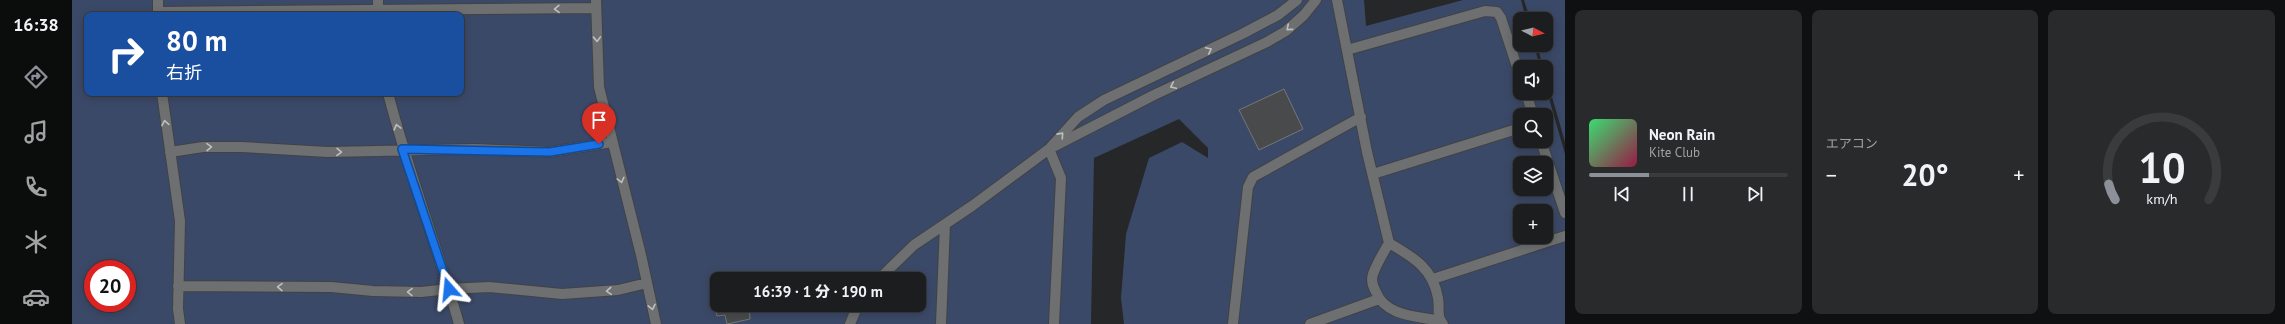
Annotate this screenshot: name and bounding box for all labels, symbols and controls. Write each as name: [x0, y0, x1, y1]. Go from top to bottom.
one-way arrow: [554, 4, 560, 13]
north arrow: [1513, 12, 1553, 52]
map controls: [1513, 12, 1553, 244]
text: 16:38: [13, 13, 59, 36]
text: 80 m: [166, 22, 227, 59]
one-way arrow: [1287, 23, 1294, 30]
icon: right: [100, 28, 152, 80]
one-way arrow: [592, 36, 601, 42]
one-way arrow: [1205, 47, 1212, 55]
button: sound: [1513, 60, 1553, 100]
text: 右折: [166, 61, 202, 84]
icon: directions: [22, 63, 50, 91]
one-way arrow: [1170, 81, 1177, 89]
pin: [582, 103, 616, 144]
button: search: [1513, 108, 1553, 148]
icon: arrive: [588, 109, 610, 131]
icon: music: [22, 118, 50, 146]
one-way arrow: [161, 119, 170, 126]
one-way arrow: [393, 124, 401, 130]
text: Neon Rain: [1649, 125, 1715, 144]
one-way arrow: [1057, 132, 1064, 140]
text: エアコン: [1826, 135, 1878, 152]
text: 10: [2138, 141, 2185, 194]
one-way arrow: [206, 143, 212, 151]
text: Kite Club: [1649, 144, 1700, 161]
one-way arrow: [336, 148, 342, 156]
text: 20°: [1901, 155, 1949, 194]
button: layers: [1513, 156, 1553, 196]
text: −: [1826, 161, 1837, 189]
text: +: [2013, 161, 2024, 189]
icon: phone: [22, 173, 50, 201]
one-way arrow: [617, 177, 625, 183]
icon: previous: [1611, 183, 1633, 205]
icon: pause: [1677, 183, 1699, 205]
icon: next: [1744, 183, 1766, 205]
text: km/h: [2146, 189, 2177, 208]
button: +: [1513, 204, 1553, 244]
icon: climate: [22, 228, 50, 256]
speed limit sign: 20: [84, 260, 136, 312]
position arrow: [428, 268, 470, 310]
text: 16:39 · 1 分 · 190 m: [753, 282, 883, 301]
icon: car: [22, 283, 50, 311]
one-way arrow: [277, 283, 283, 291]
one-way arrow: [606, 286, 612, 295]
one-way arrow: [407, 288, 413, 296]
one-way arrow: [647, 303, 656, 310]

